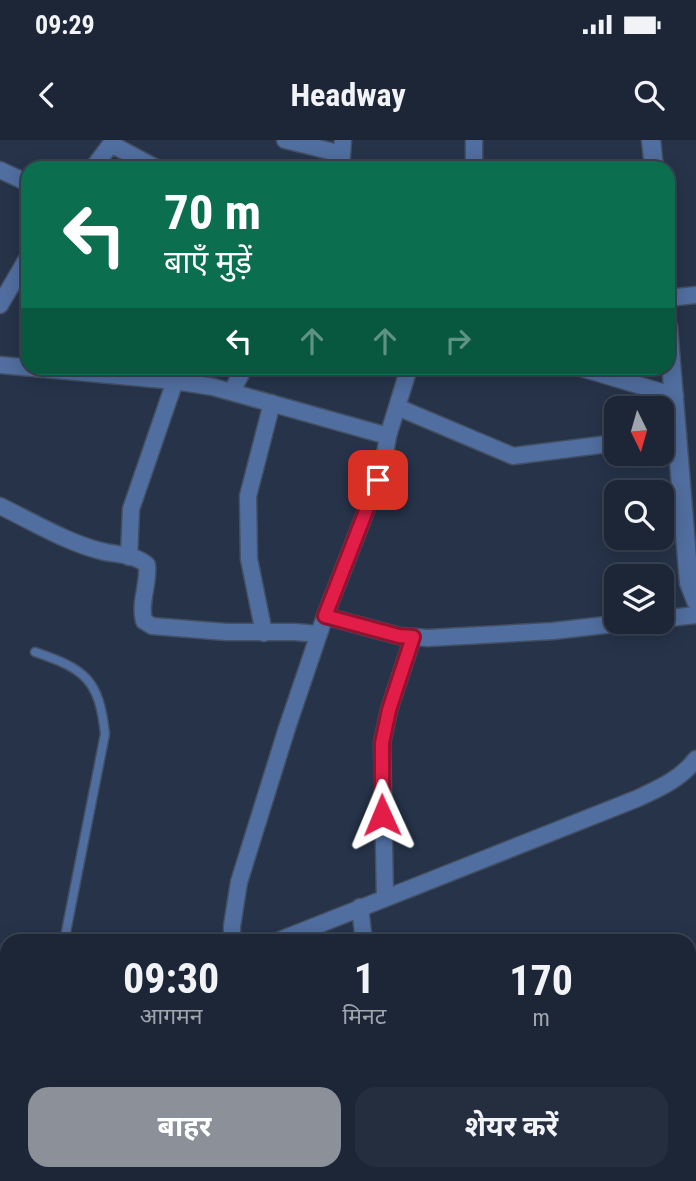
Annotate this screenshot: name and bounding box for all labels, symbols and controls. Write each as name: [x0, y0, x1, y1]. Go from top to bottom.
text: 09:29: [35, 10, 95, 40]
icon: back: [28, 76, 66, 114]
text: Headway: [290, 76, 406, 114]
icon: search: [630, 76, 668, 114]
text: 70 m: [164, 184, 261, 241]
icon: left: [49, 189, 140, 280]
text: बाएँ मुड़ें: [164, 243, 252, 281]
icon: left: [220, 322, 258, 360]
icon: ahead: [293, 322, 331, 360]
icon: ahead: [366, 322, 404, 360]
icon: right: [439, 322, 477, 360]
north arrow: [604, 396, 674, 466]
map controls: [604, 396, 674, 634]
pin: [348, 450, 408, 510]
icon: arrive: [359, 461, 397, 499]
button: search: [604, 480, 674, 550]
button: layers: [604, 564, 674, 634]
position arrow: [345, 778, 419, 852]
text: 09:30: [123, 954, 219, 1003]
text: 1: [354, 954, 375, 1003]
text: 170: [509, 956, 573, 1005]
text: आगमन: [140, 1003, 203, 1030]
text: मिनट: [342, 1003, 386, 1030]
text: m: [533, 1005, 550, 1032]
button: बाहर: [28, 1087, 341, 1167]
button: शेयर करें: [355, 1087, 668, 1167]

